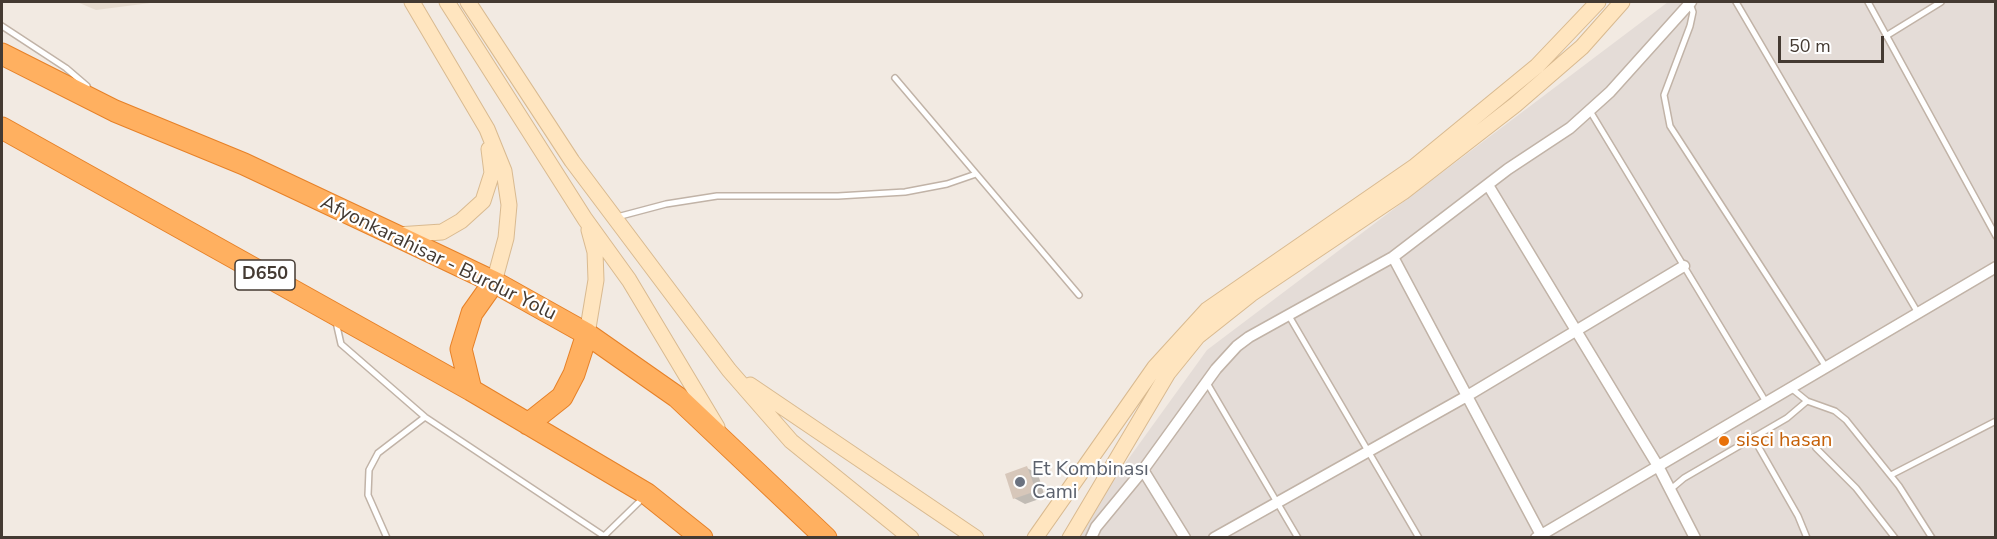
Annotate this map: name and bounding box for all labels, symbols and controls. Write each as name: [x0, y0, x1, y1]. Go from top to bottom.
scale bar: [1781, 24, 1888, 62]
text: 50 m: [1789, 34, 1831, 58]
street label: Afyonkarahisar - Burdur Yolu: [316, 191, 560, 327]
road number: D650: [235, 260, 295, 290]
place label: sisci hasan: [1736, 429, 1832, 453]
marker: sisci hasan: [1717, 434, 1731, 448]
place label: Et Kombinası Cami: [1032, 458, 1149, 505]
marker: Et Kombinası Cami: [1013, 475, 1027, 489]

